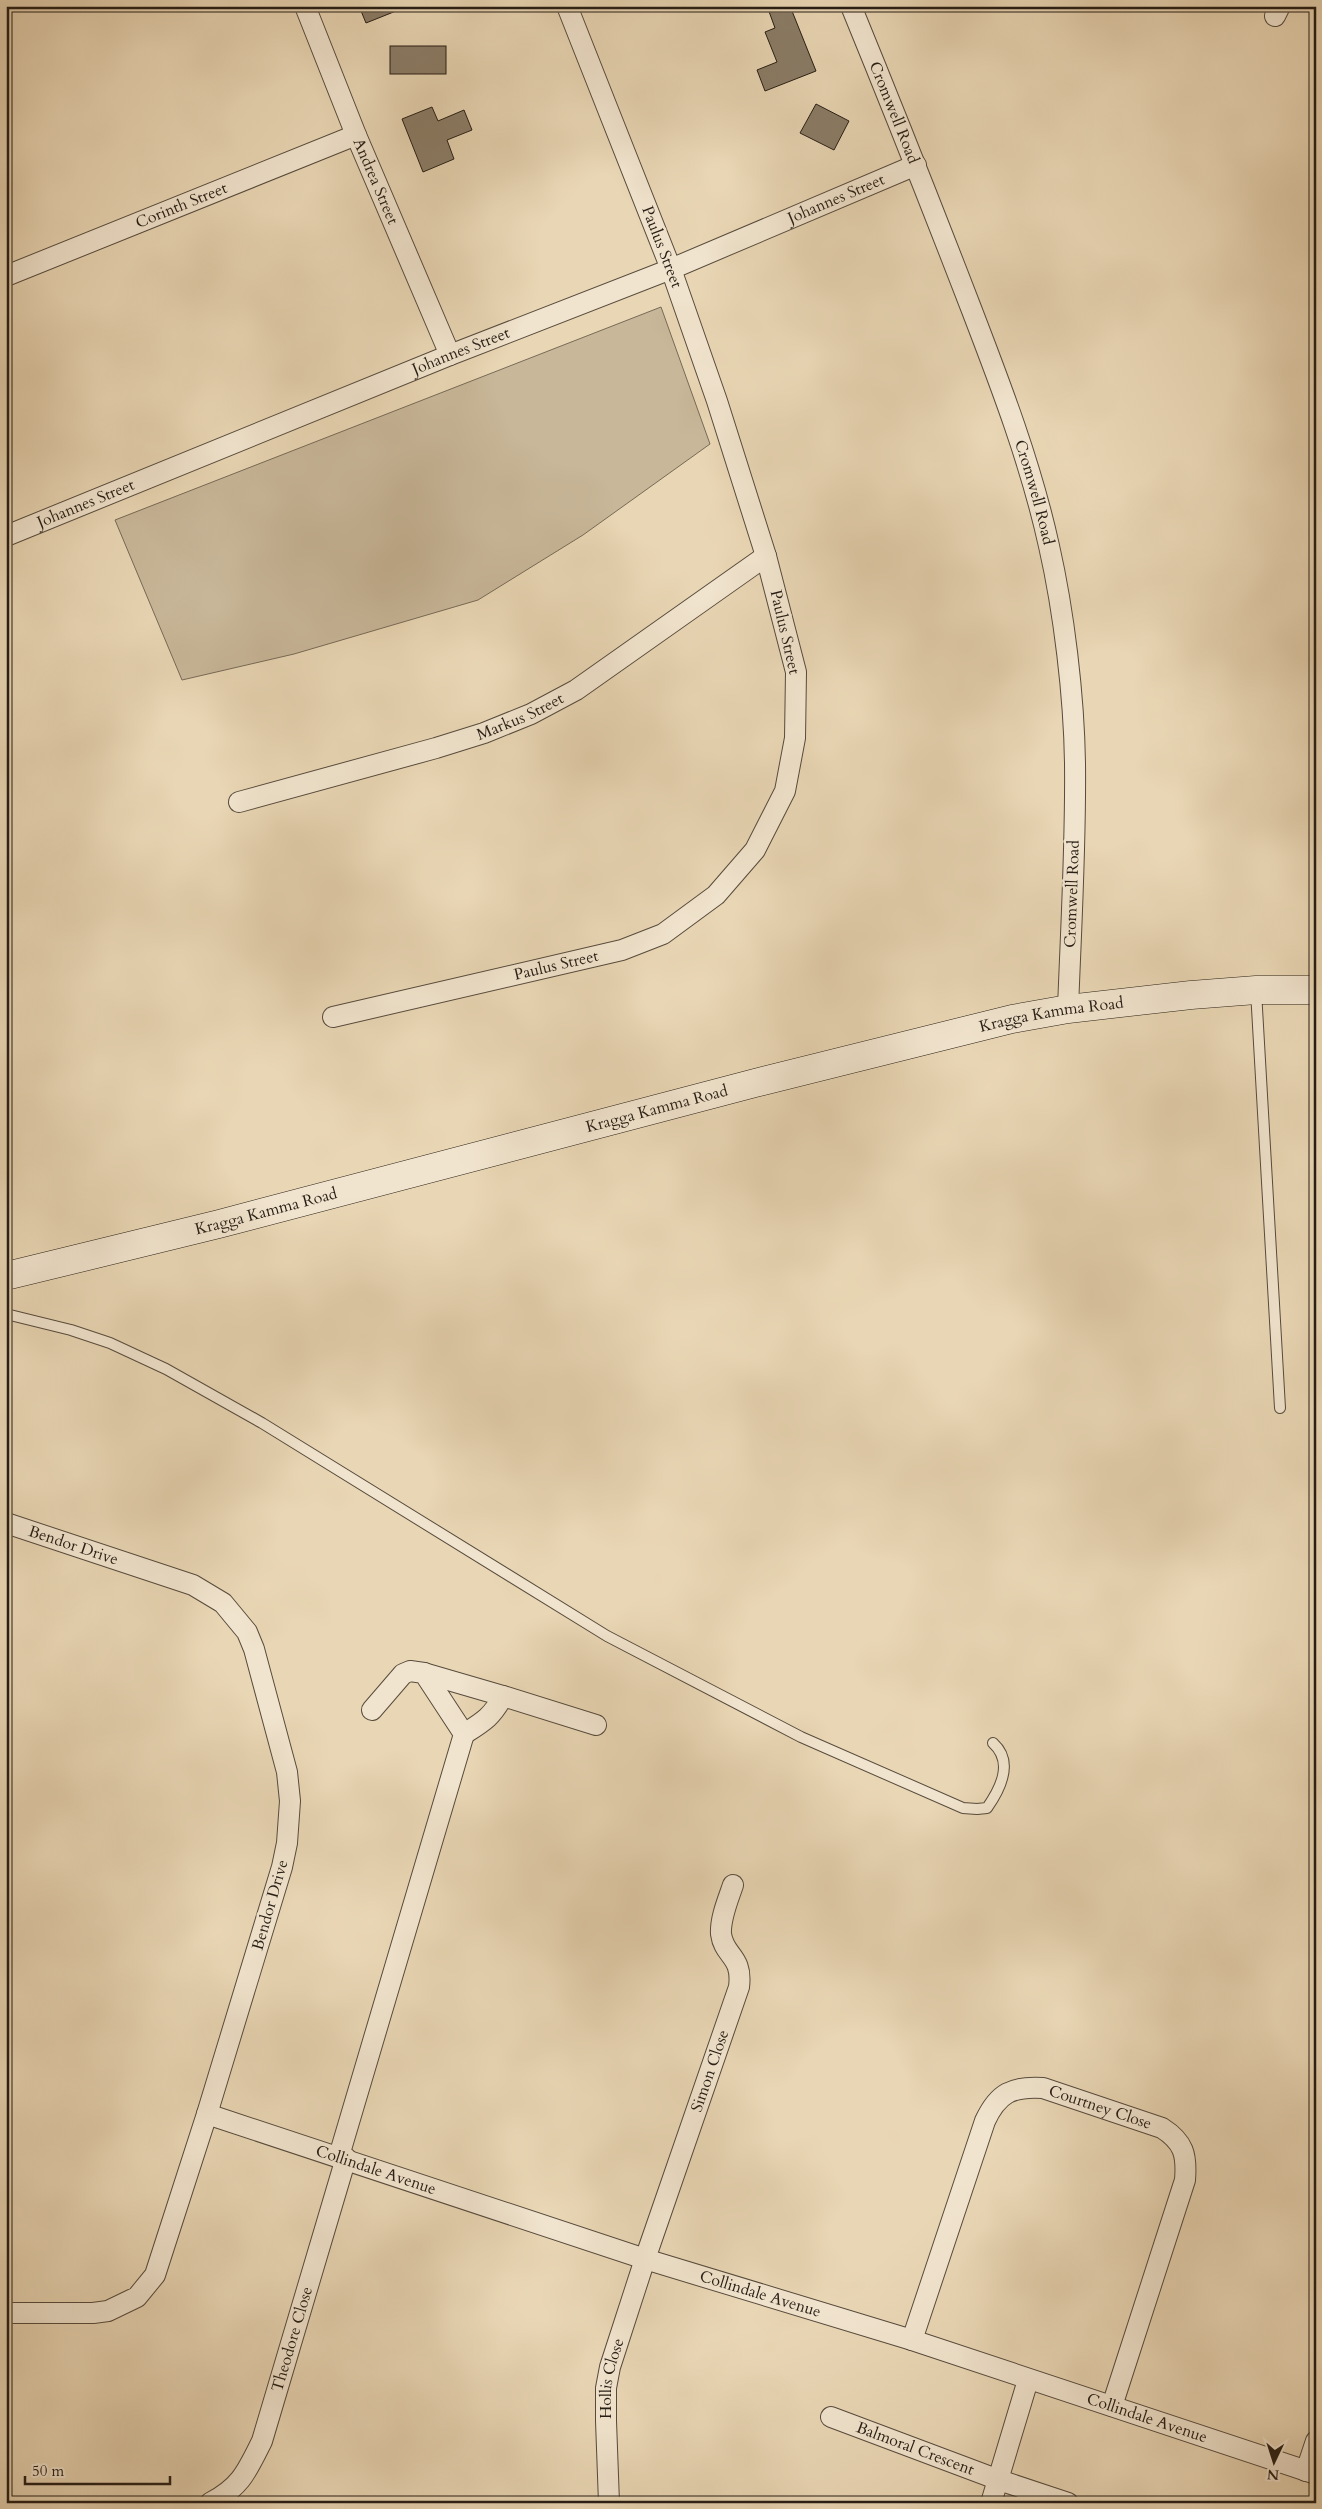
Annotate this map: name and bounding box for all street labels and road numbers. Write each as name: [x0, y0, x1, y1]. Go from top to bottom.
street label: Cromwell Road: [864, 58, 925, 167]
street label: Andrea Street: [348, 135, 404, 228]
street label: Johannes Street: [782, 169, 888, 230]
street label: Corinth Street: [132, 177, 230, 234]
street label: Paulus Street: [636, 203, 688, 291]
street label: Johannes Street: [407, 322, 513, 381]
street label: Cromwell Road: [1009, 437, 1059, 547]
street label: Johannes Street: [32, 474, 138, 534]
street label: Paulus Street: [765, 588, 805, 676]
street label: Markus Street: [473, 688, 567, 746]
street label: Cromwell Road: [1059, 839, 1085, 948]
street label: Paulus Street: [512, 945, 601, 986]
street label: Kragga Kamma Road: [977, 992, 1125, 1038]
street label: Kragga Kamma Road: [583, 1079, 731, 1138]
street label: Kragga Kamma Road: [193, 1182, 340, 1240]
street label: Bendor Drive: [26, 1520, 121, 1570]
street label: Bendor Drive: [247, 1857, 293, 1953]
street label: Simon Close: [686, 2027, 734, 2115]
street label: Courtney Close: [1046, 2080, 1155, 2135]
street label: Collindale Avenue: [313, 2140, 439, 2200]
street label: Collindale Avenue: [697, 2265, 824, 2323]
street label: Theodore Close: [266, 2284, 318, 2394]
street label: Hollis Close: [595, 2336, 630, 2419]
street label: Collindale Avenue: [1084, 2388, 1210, 2448]
street label: Balmoral Crescent: [853, 2416, 977, 2481]

